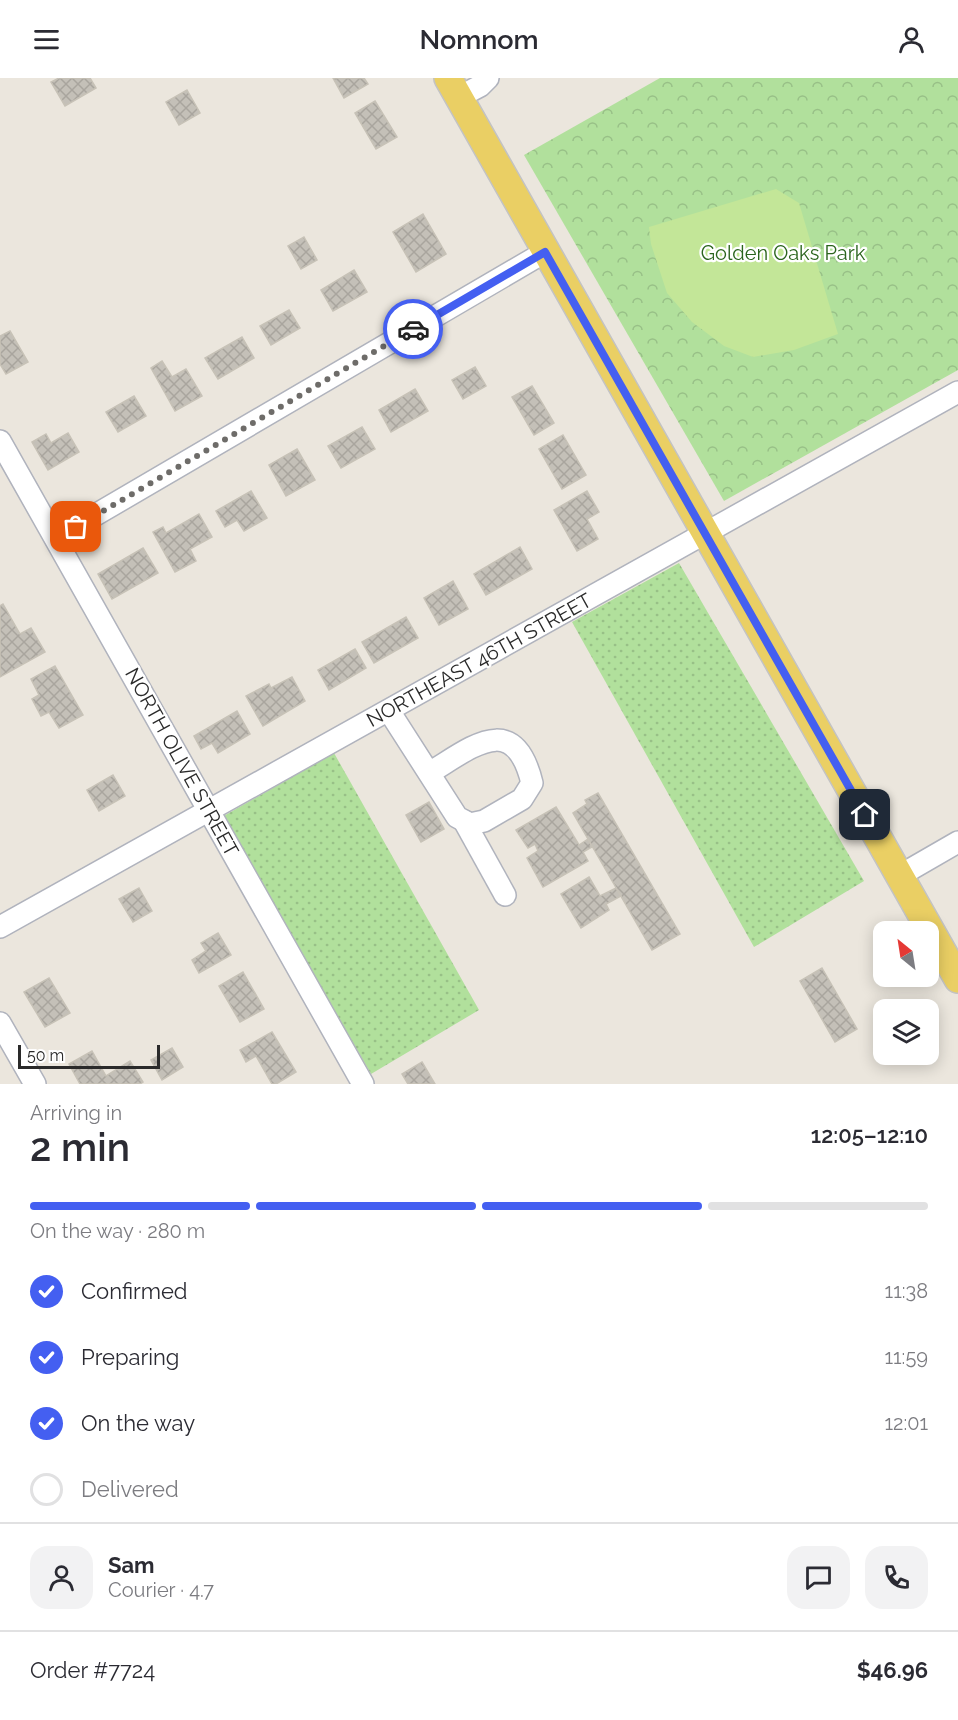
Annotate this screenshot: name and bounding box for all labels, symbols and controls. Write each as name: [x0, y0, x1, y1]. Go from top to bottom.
icon: menu: [30, 23, 63, 56]
icon: person: [895, 23, 928, 56]
text: Nomnom: [419, 24, 539, 55]
park label: Golden Oaks Park: [701, 241, 866, 265]
courier: [383, 299, 443, 359]
icon: car: [397, 313, 430, 346]
pin: [50, 501, 101, 552]
icon: bag: [59, 510, 92, 543]
street label: NORTHEAST 46TH STREET: [362, 588, 596, 732]
street label: NORTH OLIVE STREET: [120, 664, 244, 860]
pin: [839, 789, 890, 840]
icon: home: [848, 798, 881, 831]
north arrow: [873, 921, 939, 987]
map controls: [873, 921, 939, 1065]
button: layers: [873, 999, 939, 1065]
scale bar: [18, 1042, 160, 1070]
text: 50 m: [27, 1046, 64, 1065]
text: Arriving in: [30, 1101, 122, 1125]
text: 12:05–12:10: [811, 1122, 928, 1148]
text: 2 min: [30, 1124, 130, 1170]
text: On the way · 280 m: [30, 1219, 205, 1243]
icon: check: [30, 1275, 63, 1308]
text: Confirmed: [81, 1278, 188, 1304]
text: 11:38: [885, 1279, 928, 1303]
icon: check: [30, 1341, 63, 1374]
text: Preparing: [81, 1344, 179, 1370]
text: 11:59: [885, 1345, 928, 1369]
icon: check: [30, 1407, 63, 1440]
text: On the way: [81, 1410, 195, 1436]
text: 12:01: [884, 1411, 928, 1435]
text: Delivered: [81, 1476, 179, 1502]
button: person: [30, 1546, 93, 1609]
button: chat: [787, 1546, 850, 1609]
button: phone: [865, 1546, 928, 1609]
text: Sam: [108, 1552, 155, 1578]
text: Courier · 4.7: [108, 1578, 214, 1602]
text: Order #7724: [30, 1657, 155, 1683]
text: $46.96: [857, 1657, 928, 1683]

